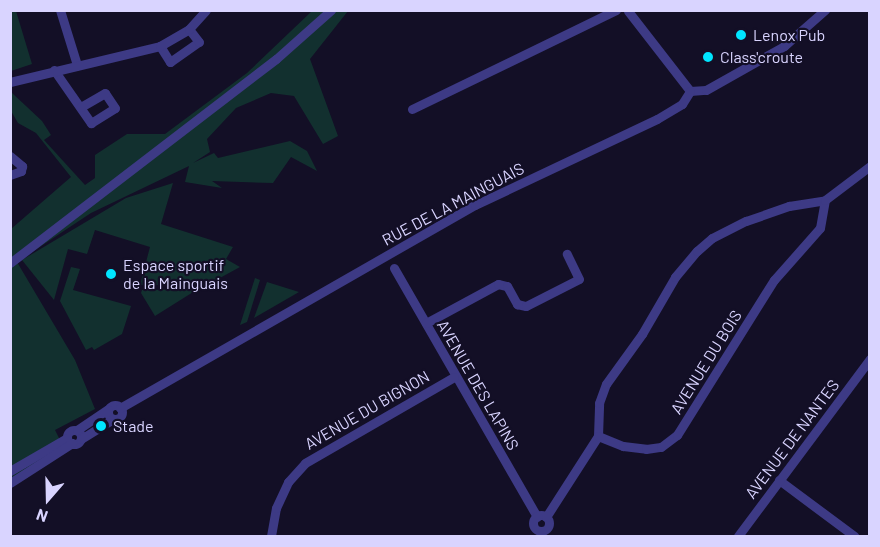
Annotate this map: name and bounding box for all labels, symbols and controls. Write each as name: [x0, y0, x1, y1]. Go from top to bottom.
place label: Lenox Pub: [753, 25, 825, 45]
marker: Lenox Pub: [734, 28, 748, 42]
place label: Class'croute: [720, 47, 803, 67]
marker: Class'croute: [701, 50, 715, 64]
street label: RUE DE LA MAINGUAIS: [379, 158, 527, 250]
place label: Espace sportif de la Mainguais: [123, 255, 228, 293]
marker: Espace sportif de la Mainguais: [104, 267, 118, 281]
street label: AVENUE DU BOIS: [666, 307, 746, 417]
street label: AVENUE DES LAPINS: [433, 316, 523, 454]
street label: AVENUE DU BIGNON: [301, 366, 433, 454]
street label: AVENUE DE NANTES: [741, 376, 843, 502]
place label: Stade: [113, 416, 154, 436]
marker: Stade: [94, 419, 108, 433]
north arrow: [18, 469, 78, 529]
text: N: [33, 506, 50, 527]

